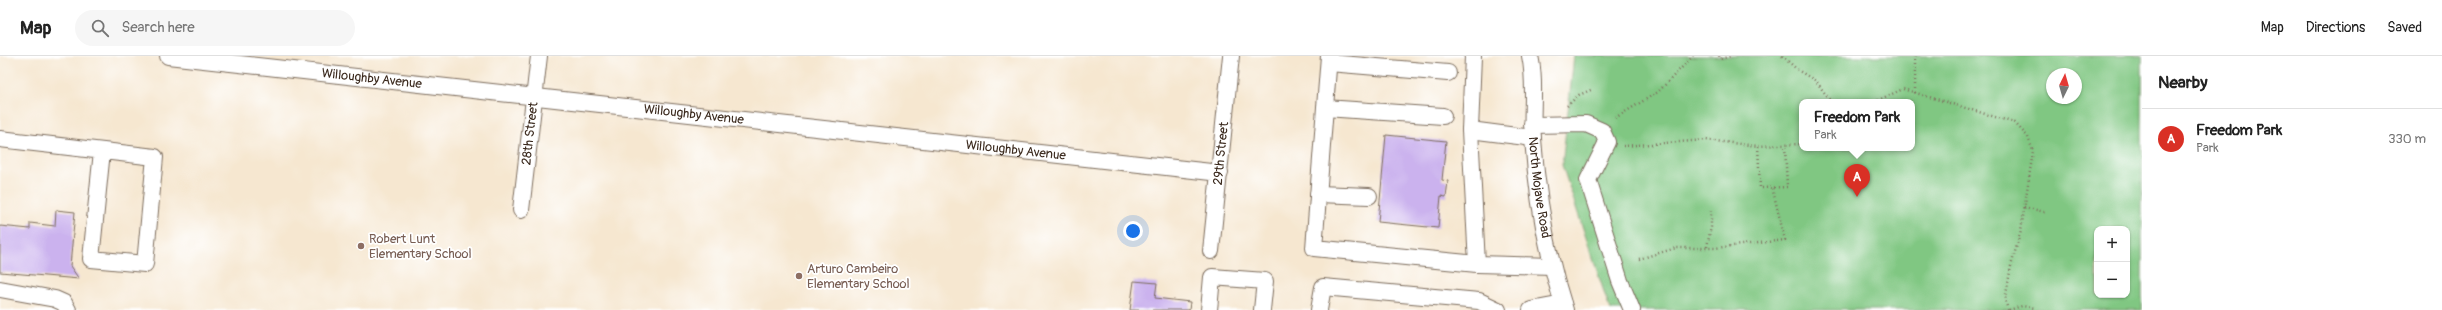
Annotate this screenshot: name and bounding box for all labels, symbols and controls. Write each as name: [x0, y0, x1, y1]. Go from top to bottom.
search box: [75, 10, 355, 46]
text: Map: [20, 16, 51, 40]
icon: search: [89, 17, 111, 39]
text: Search here: [121, 18, 195, 37]
text: Map: [2261, 19, 2284, 36]
text: Directions: [2306, 19, 2365, 36]
text: Saved: [2387, 19, 2422, 36]
street label: Willoughby Avenue: [321, 65, 423, 92]
north arrow: [2046, 68, 2082, 104]
text: Nearby: [2158, 72, 2207, 93]
popup: [1799, 99, 1915, 151]
street label: 28th Street: [518, 100, 542, 166]
street label: Willoughby Avenue: [643, 101, 745, 128]
text: Freedom Park: [1814, 108, 1900, 127]
street label: 29th Street: [1210, 120, 1232, 186]
text: Freedom Park: [2196, 121, 2282, 140]
text: Park: [1814, 127, 1837, 143]
text: A: [2167, 131, 2175, 147]
text: 330 m: [2388, 131, 2426, 147]
street label: North Mojave Road: [1525, 136, 1554, 239]
street label: Willoughby Avenue: [965, 137, 1067, 164]
text: Park: [2196, 140, 2219, 156]
pin: A: [1844, 164, 1870, 197]
your location: [1123, 221, 1143, 241]
map controls: [2094, 226, 2130, 298]
button: +: [2094, 226, 2130, 262]
place label: Robert Lunt Elementary School: [369, 231, 472, 262]
marker: Robert Lunt Elementary School: [356, 241, 366, 251]
place label: Arturo Cambeiro Elementary School: [807, 261, 910, 292]
button: −: [2094, 262, 2130, 298]
marker: Arturo Cambeiro Elementary School: [794, 271, 804, 281]

